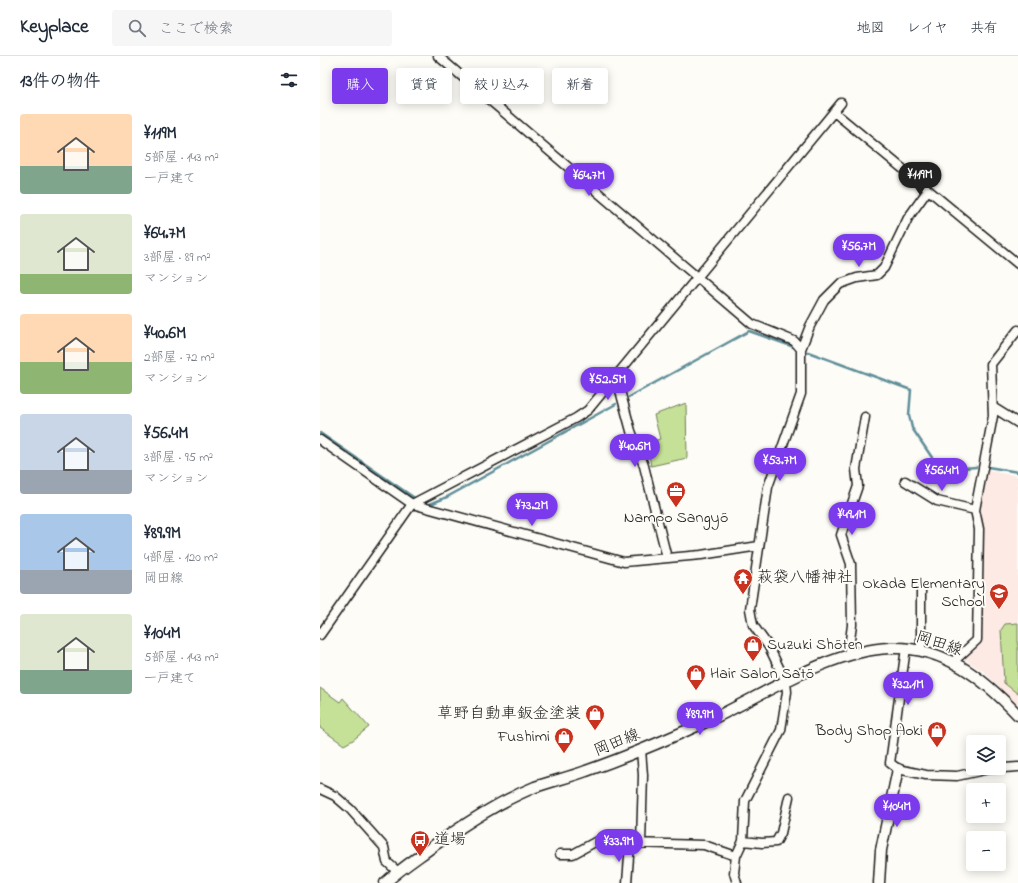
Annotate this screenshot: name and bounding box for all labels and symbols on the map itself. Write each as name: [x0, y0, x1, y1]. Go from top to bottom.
pin: ¥119M: [892, 162, 948, 196]
pin: ¥64.7M: [556, 163, 622, 197]
pin: ¥56.7M: [826, 234, 892, 268]
pin: ¥52.5M: [575, 367, 641, 401]
pin: ¥40.6M: [602, 434, 668, 468]
pin: ¥53.7M: [747, 448, 813, 482]
pin: ¥56.4M: [909, 458, 975, 492]
office icon: Nampo Sangyō: [665, 480, 687, 508]
pin: ¥73.2M: [499, 493, 565, 527]
pin: ¥49.1M: [819, 502, 885, 536]
place label: Nampo Sangyō: [624, 506, 728, 530]
place label: 萩袋八幡神社: [757, 566, 853, 590]
temple icon: 萩袋八幡神社: [732, 567, 754, 595]
place label: Okada Elementary School: [862, 572, 985, 614]
school or university icon: Okada Elementary School: [988, 582, 1010, 610]
street label: 岡田線: [912, 625, 966, 663]
place label: Suzuki Shōten: [767, 633, 863, 657]
shop icon: Suzuki Shōten: [742, 634, 764, 662]
place label: Hair Salon Satō: [710, 662, 814, 686]
shop icon: Hair Salon Satō: [685, 663, 707, 691]
pin: ¥32.1M: [875, 672, 941, 706]
place label: 草野自動車鈑金塗装: [437, 702, 581, 726]
pin: ¥89.9M: [667, 702, 733, 736]
shop icon: 草野自動車鈑金塗装: [584, 703, 606, 731]
place label: Body Shop Aoki: [815, 719, 923, 743]
shop icon: Body Shop Aoki: [926, 720, 948, 748]
street label: 岡田線: [590, 723, 644, 763]
place label: Fushimi: [497, 725, 550, 749]
shop icon: Fushimi: [553, 726, 575, 754]
pin: ¥104M: [869, 794, 925, 828]
place label: 道場: [434, 828, 466, 852]
bus stop icon: 道場: [409, 829, 431, 857]
pin: ¥33.9M: [586, 829, 652, 863]

